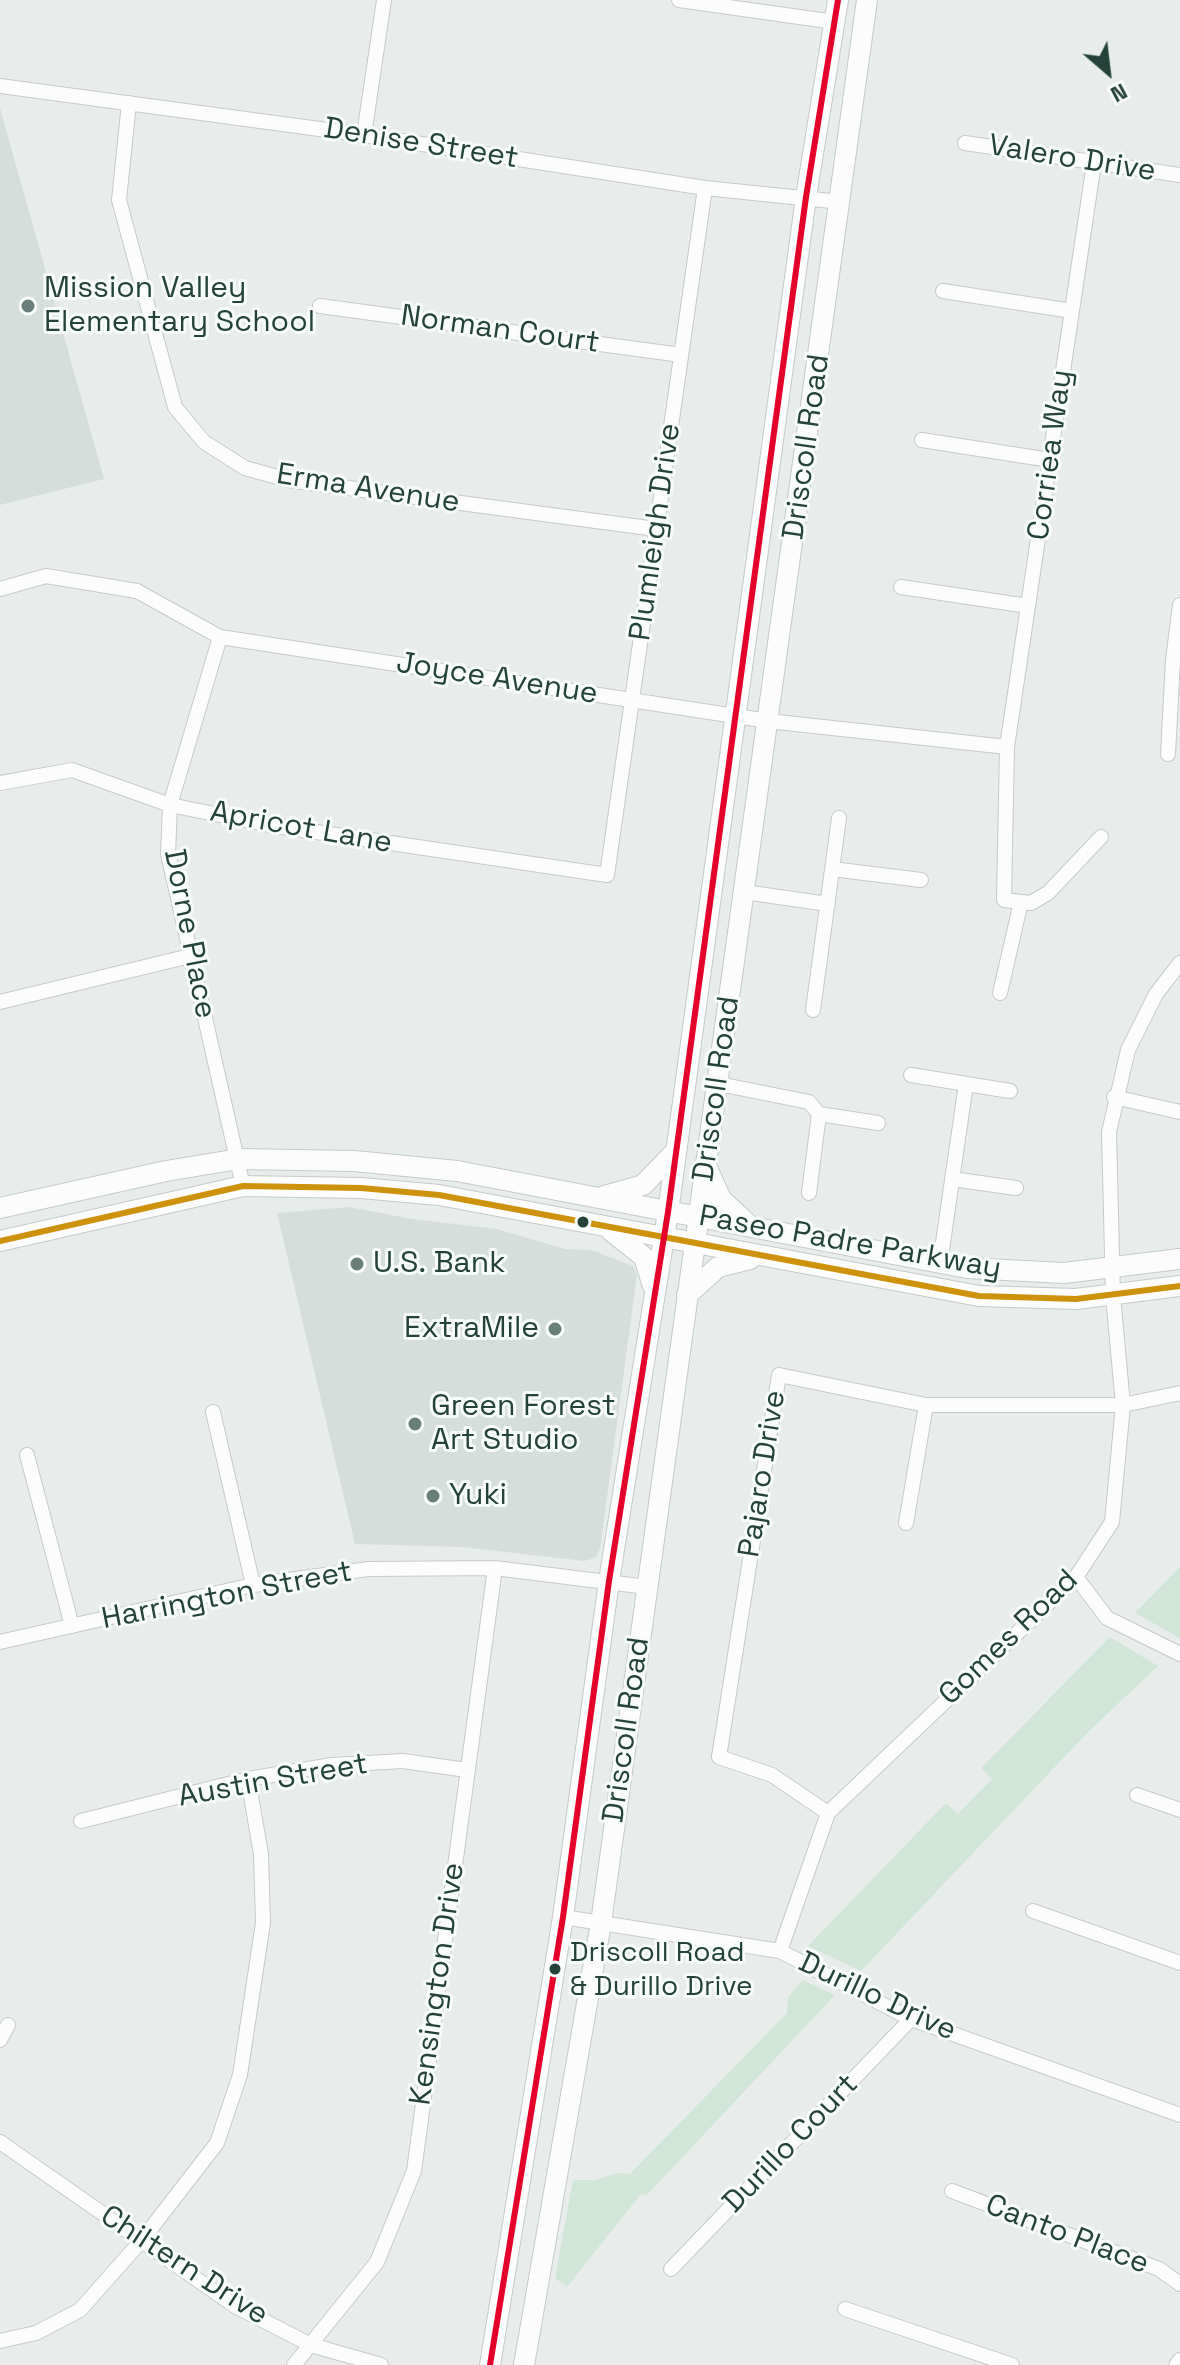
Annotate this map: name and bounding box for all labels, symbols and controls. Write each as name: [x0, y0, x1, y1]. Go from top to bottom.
north arrow: [1068, 32, 1148, 112]
text: N: [1106, 77, 1132, 109]
street label: Denise Street: [321, 111, 521, 177]
street label: Valero Drive: [986, 128, 1158, 190]
place label: Mission Valley Elementary School: [44, 271, 315, 342]
marker: Mission Valley Elementary School: [19, 297, 37, 315]
street label: Norman Court: [398, 298, 602, 362]
street label: Driscoll Road: [776, 352, 838, 542]
street label: Corriea Way: [1021, 367, 1081, 543]
street label: Plumleigh Drive: [623, 421, 689, 643]
street label: Erma Avenue: [274, 457, 462, 521]
street label: Joyce Avenue: [394, 645, 600, 713]
street label: Apricot Lane: [207, 794, 395, 862]
street label: Dorne Place: [155, 846, 223, 1022]
street label: Driscoll Road: [686, 994, 748, 1184]
street label: Paseo Padre Parkway: [696, 1199, 1004, 1287]
unlabelled marker: [575, 1214, 591, 1230]
place label: U.S. Bank: [373, 1246, 505, 1282]
marker: U.S. Bank: [348, 1255, 366, 1273]
place label: ExtraMile: [404, 1311, 539, 1347]
marker: ExtraMile: [546, 1320, 564, 1338]
street label: Pajaro Drive: [732, 1388, 794, 1560]
place label: Green Forest Art Studio: [431, 1389, 616, 1460]
marker: Green Forest Art Studio: [406, 1415, 424, 1433]
place label: Yuki: [449, 1478, 507, 1514]
marker: Yuki: [424, 1487, 442, 1505]
street label: Harrington Street: [99, 1554, 355, 1638]
street label: Gomes Road: [932, 1563, 1086, 1713]
street label: Driscoll Road: [596, 1635, 658, 1825]
street label: Austin Street: [175, 1747, 371, 1815]
street label: Kensington Drive: [403, 1860, 473, 2108]
place label: Driscoll Road & Durillo Drive: [570, 1936, 753, 2002]
street label: Durillo Drive: [792, 1945, 962, 2049]
marker: Driscoll Road & Durillo Drive: [547, 1961, 563, 1977]
street label: Durillo Court: [716, 2067, 866, 2221]
street label: Canto Place: [980, 2187, 1154, 2283]
street label: Chiltern Drive: [93, 2198, 275, 2334]

